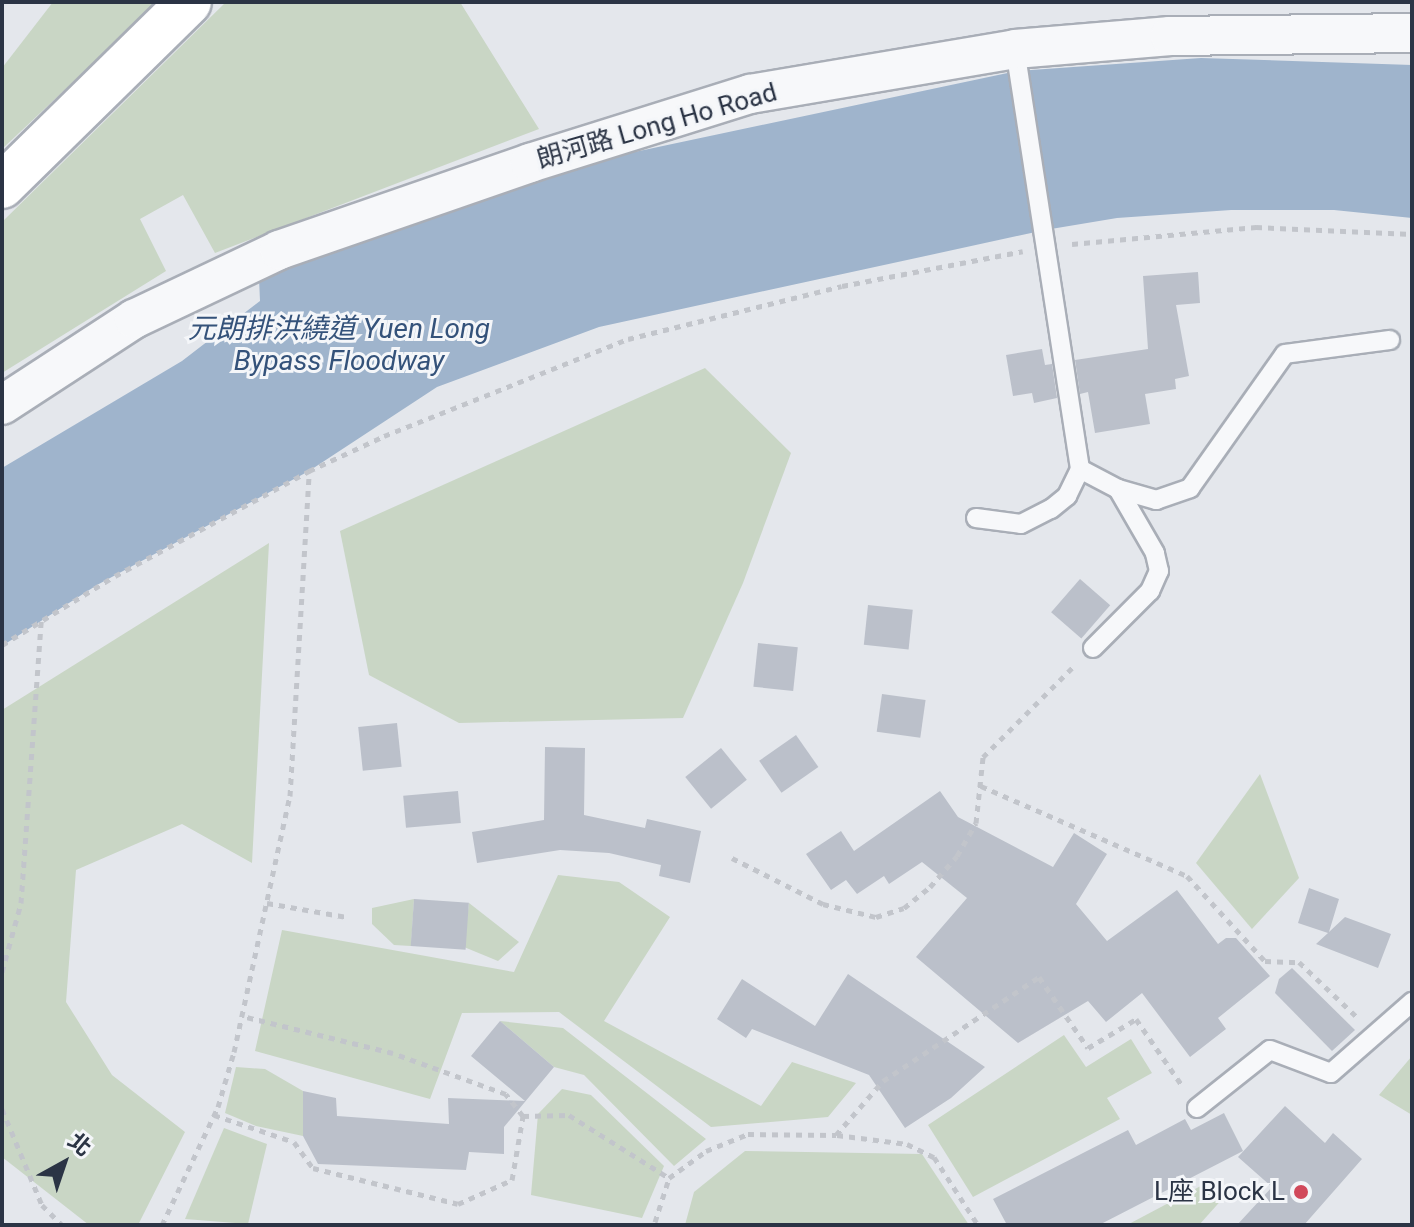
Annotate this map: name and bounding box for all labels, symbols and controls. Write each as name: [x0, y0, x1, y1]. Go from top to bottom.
street label: 朗河路 Long Ho Road: [533, 77, 781, 175]
water label: 元朗排洪繞道 Yuen Long Bypass Floodway: [188, 312, 490, 378]
north arrow: [24, 1123, 104, 1203]
text: 北: [63, 1128, 96, 1161]
place label: L座 Block L: [1154, 1176, 1285, 1208]
marker: L座 Block L: [1292, 1183, 1310, 1201]

